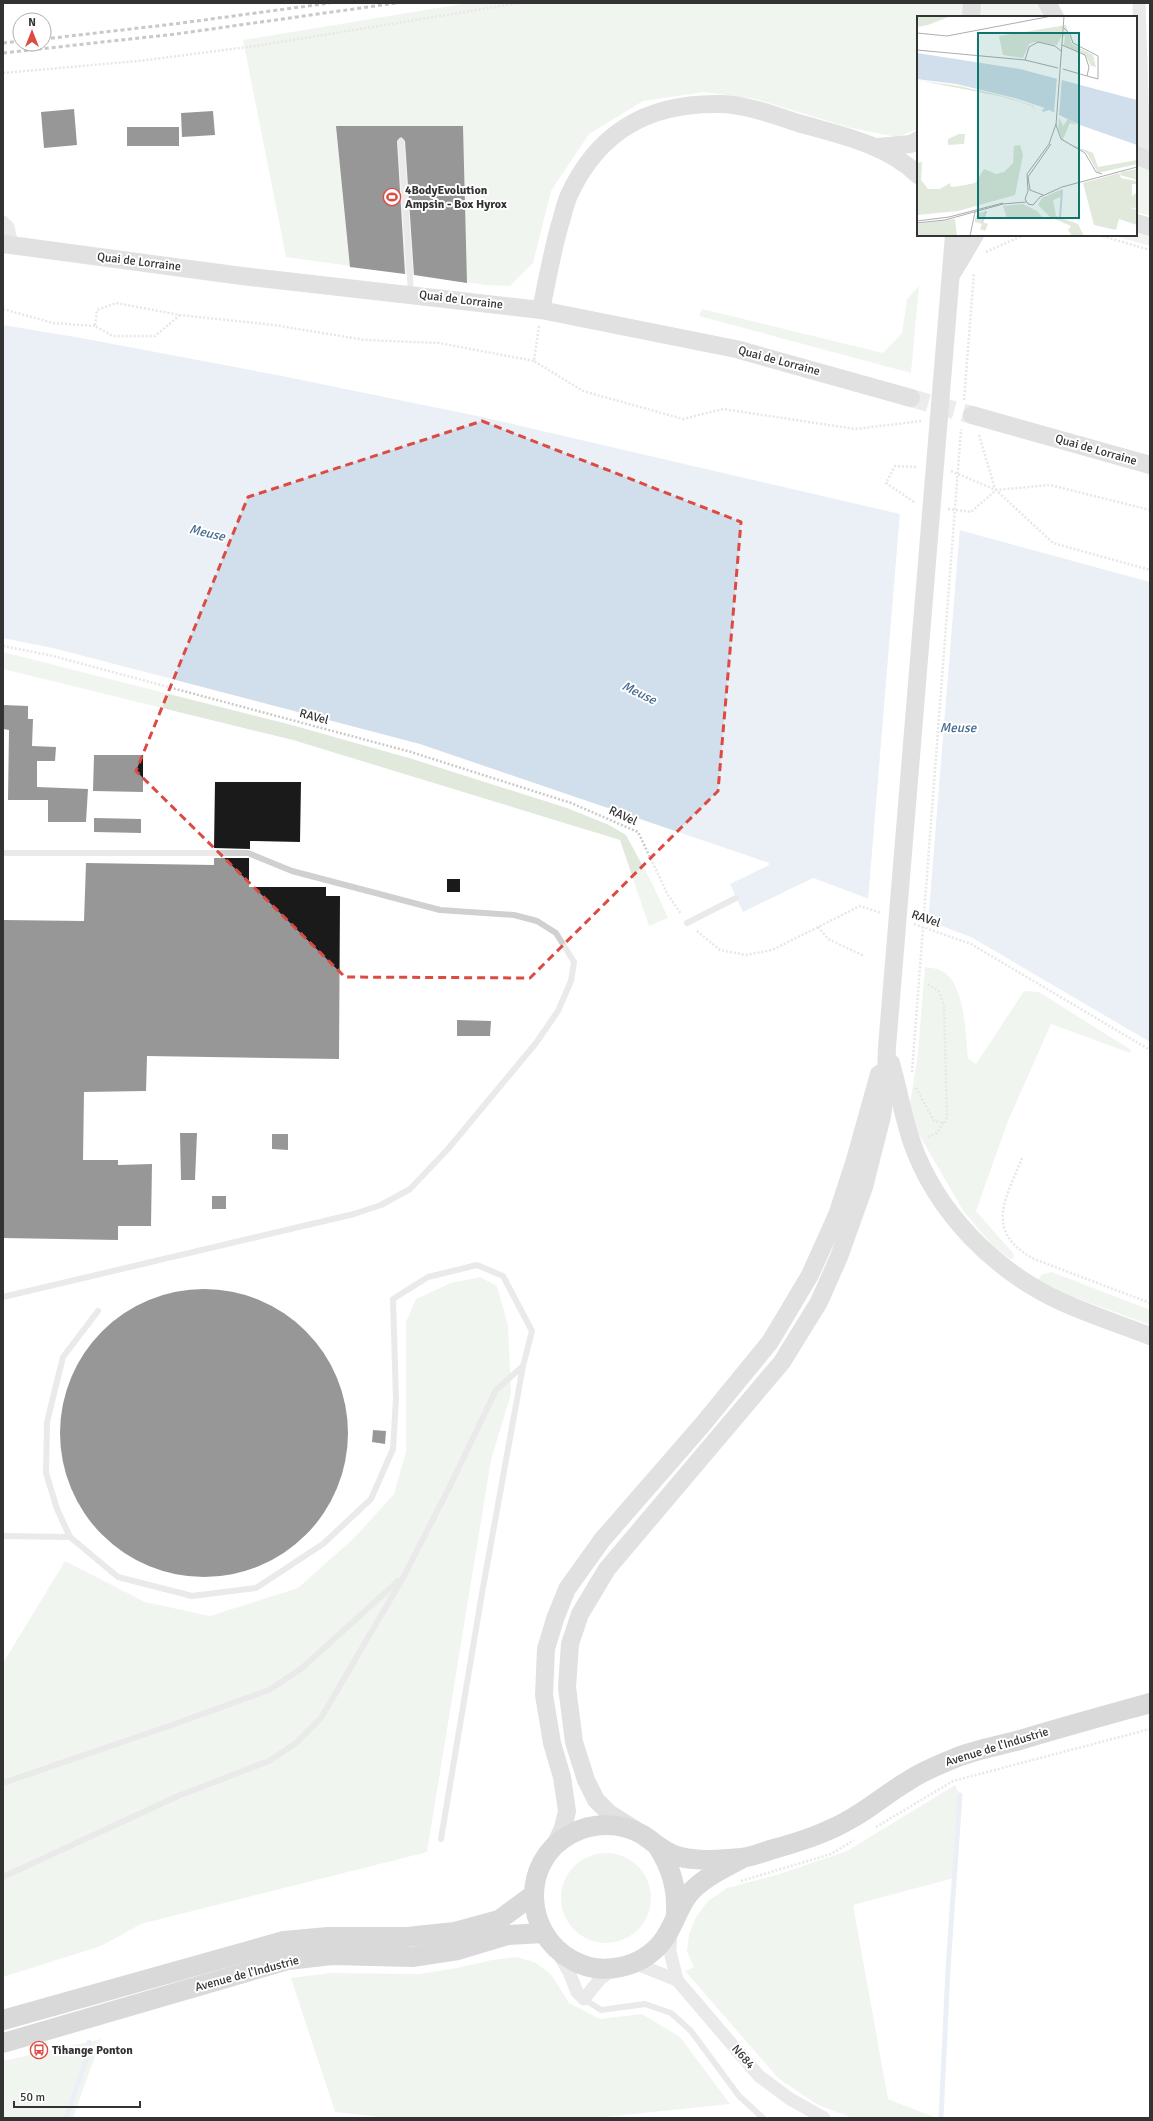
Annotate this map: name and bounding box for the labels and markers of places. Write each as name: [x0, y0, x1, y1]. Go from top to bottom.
place label: 4BodyEvolution Ampsin - Box Hyrox: [405, 183, 507, 212]
sports icon: 4BodyEvolution Ampsin - Box Hyrox: [382, 187, 402, 207]
bus stop icon: Tihange Ponton: [29, 2040, 49, 2060]
place label: Tihange Ponton: [52, 2043, 133, 2058]

